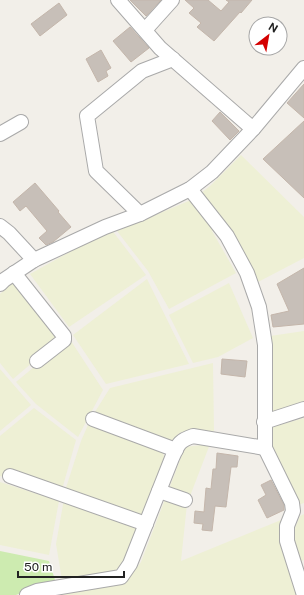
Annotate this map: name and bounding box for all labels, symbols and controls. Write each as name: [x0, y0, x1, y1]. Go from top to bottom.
north arrow: [248, 16, 288, 56]
text: N: [266, 20, 280, 35]
scale bar: [18, 553, 124, 579]
text: 50 m: [24, 560, 52, 574]

